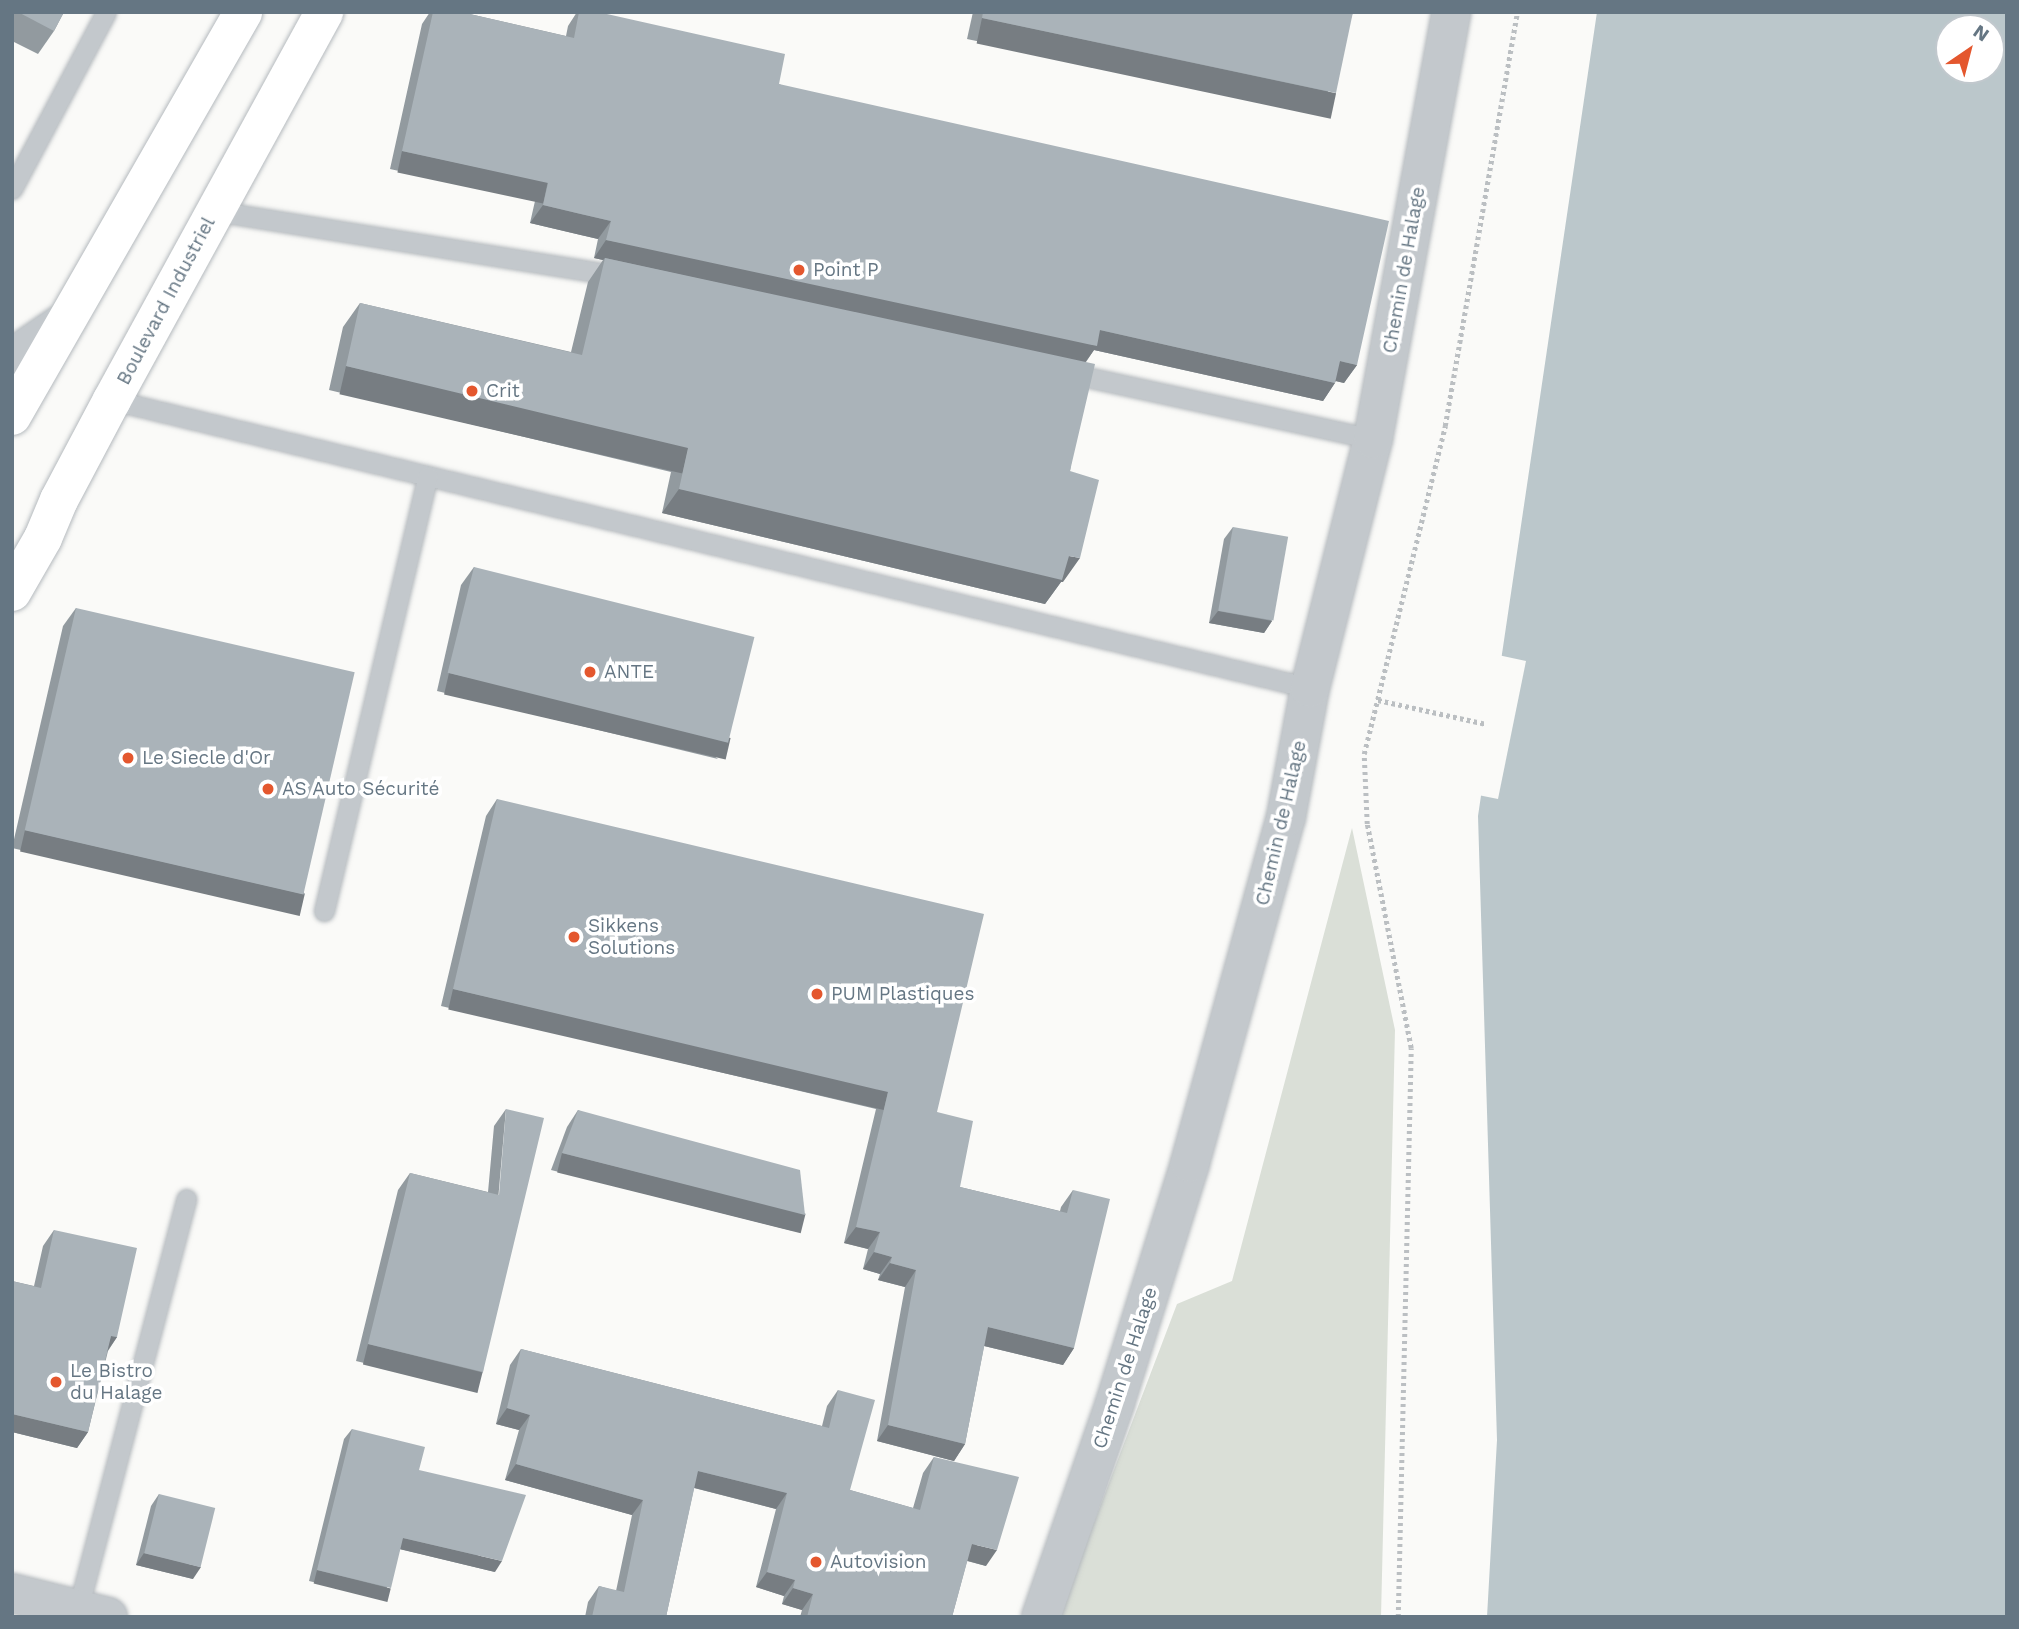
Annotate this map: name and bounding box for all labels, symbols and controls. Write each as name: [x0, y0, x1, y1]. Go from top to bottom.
north arrow: [1935, 14, 2005, 84]
text: N: [1969, 20, 1994, 46]
street label: Chemin de Halage: [1378, 185, 1430, 355]
street label: Boulevard Industriel: [112, 213, 220, 389]
place label: Point P: [813, 259, 879, 281]
marker: Point P: [791, 262, 807, 278]
place label: Crit: [486, 380, 520, 402]
marker: Crit: [464, 383, 480, 399]
place label: ANTE: [604, 661, 654, 683]
marker: ANTE: [582, 664, 598, 680]
street label: Chemin de Halage: [1251, 738, 1311, 908]
place label: Le Siecle d'Or: [142, 747, 271, 769]
marker: Le Siecle d'Or: [120, 750, 136, 766]
place label: AS Auto Sécurité: [282, 778, 440, 800]
marker: AS Auto Sécurité: [260, 781, 276, 797]
place label: Sikkens Solutions: [588, 915, 675, 959]
marker: Sikkens Solutions: [566, 929, 582, 945]
place label: PUM Plastiques: [831, 983, 975, 1005]
marker: PUM Plastiques: [809, 986, 825, 1002]
street label: Chemin de Halage: [1088, 1284, 1162, 1452]
place label: Le Bistro du Halage: [70, 1360, 162, 1404]
marker: Le Bistro du Halage: [48, 1374, 64, 1390]
place label: Autovision: [830, 1551, 927, 1573]
marker: Autovision: [808, 1554, 824, 1570]

